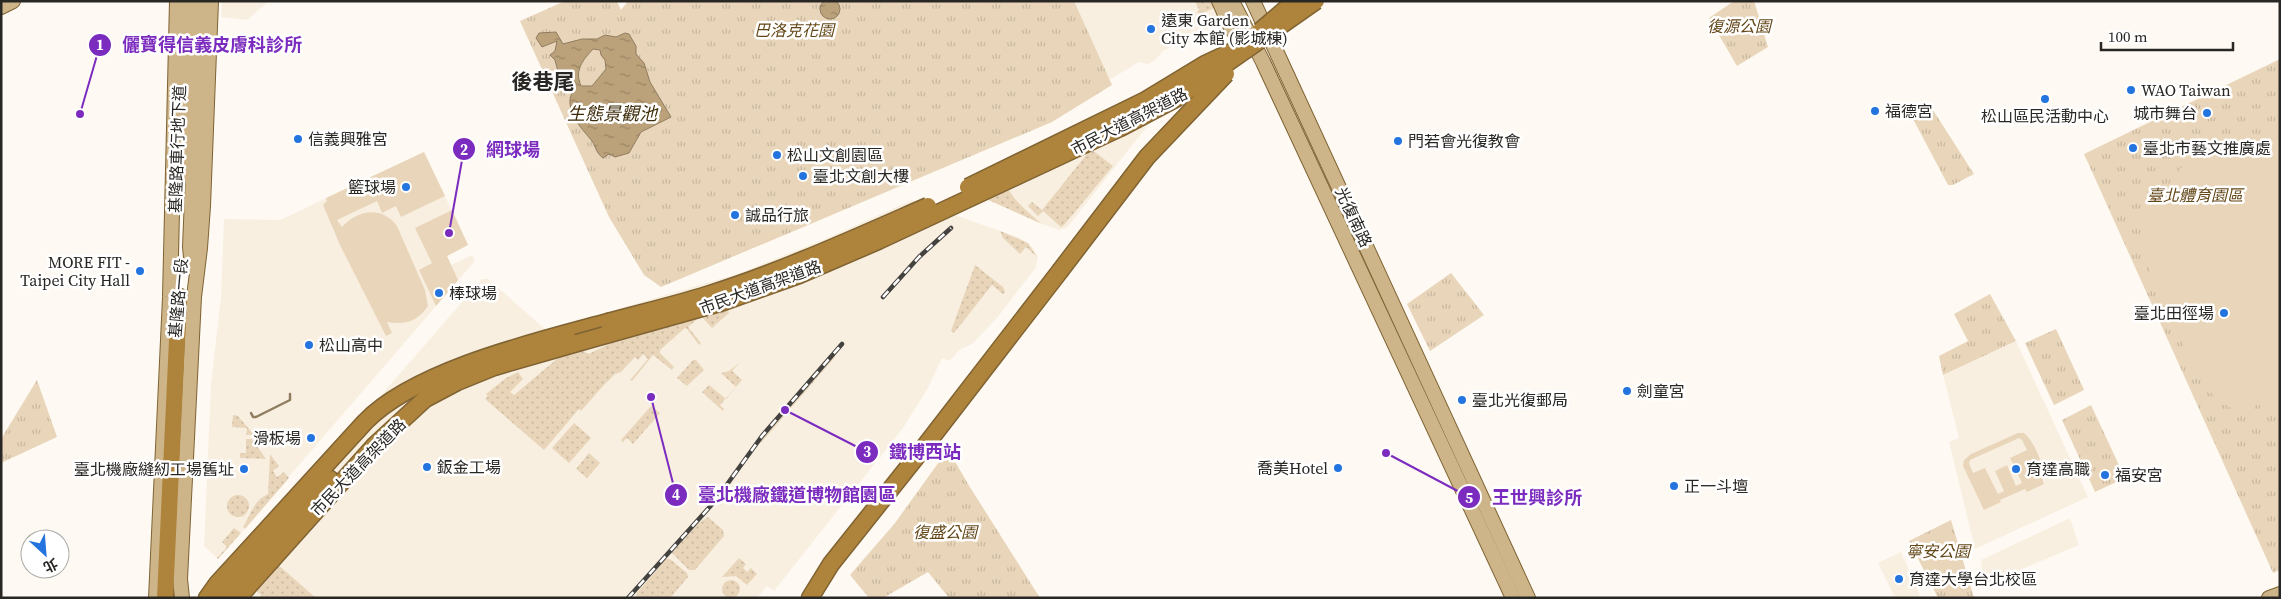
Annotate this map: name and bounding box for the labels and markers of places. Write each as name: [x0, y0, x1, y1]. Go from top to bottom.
place label: 遠東 Garden City 本館 (影城棟): [1161, 9, 1288, 49]
marker: 遠東 Garden City 本館 (影城棟): [1145, 23, 1157, 35]
callout: 儷寶得信義皮膚科診所: [87, 29, 312, 62]
place label: WAO Taiwan: [2141, 79, 2231, 101]
marker: WAO Taiwan: [2125, 84, 2137, 96]
marker: 松山區民活動中心: [2039, 93, 2051, 105]
place label: 福德宮: [1885, 100, 1933, 122]
place label: 城市舞台: [2133, 102, 2197, 124]
marker: 福德宮: [1869, 105, 1881, 117]
place label: 松山區民活動中心: [1981, 105, 2109, 127]
marker: 城市舞台: [2201, 107, 2213, 119]
place label: 信義興雅宮: [308, 128, 388, 150]
place label: 門若會光復教會: [1408, 130, 1520, 152]
marker: 信義興雅宮: [292, 133, 304, 145]
callout: 網球場: [451, 133, 550, 166]
marker: 門若會光復教會: [1392, 135, 1404, 147]
place label: 臺北市藝文推廣處: [2143, 137, 2271, 159]
marker: 臺北市藝文推廣處: [2127, 142, 2139, 154]
place label: 松山文創園區: [787, 144, 883, 166]
marker: 松山文創園區: [771, 149, 783, 161]
place label: 臺北文創大樓: [813, 165, 909, 187]
marker: 臺北文創大樓: [797, 170, 809, 182]
place label: 籃球場: [348, 176, 396, 198]
marker: 籃球場: [400, 181, 412, 193]
place label: 誠品行旅: [745, 204, 809, 226]
marker: 誠品行旅: [729, 209, 741, 221]
place label: MORE FIT - Taipei City Hall: [20, 251, 130, 291]
marker: MORE FIT - Taipei City Hall: [134, 265, 146, 277]
place label: 棒球場: [449, 282, 497, 304]
marker: 棒球場: [433, 287, 445, 299]
place label: 臺北田徑場: [2134, 302, 2214, 324]
marker: 臺北田徑場: [2218, 307, 2230, 319]
place label: 松山高中: [319, 334, 383, 356]
marker: 松山高中: [303, 339, 315, 351]
place label: 劍童宮: [1637, 380, 1685, 402]
marker: 劍童宮: [1621, 385, 1633, 397]
place label: 臺北光復郵局: [1472, 389, 1568, 411]
marker: 臺北光復郵局: [1456, 394, 1468, 406]
place label: 滑板場: [253, 427, 301, 449]
marker: 滑板場: [305, 432, 317, 444]
callout: 鐵博西站: [854, 435, 971, 468]
place label: 鈑金工場: [437, 456, 501, 478]
place label: 喬美Hotel: [1257, 457, 1328, 479]
place label: 臺北機廠縫紉工場舊址: [74, 458, 234, 480]
place label: 育達高職: [2026, 458, 2090, 480]
marker: 鈑金工場: [421, 461, 433, 473]
marker: 喬美Hotel: [1332, 462, 1344, 474]
marker: 臺北機廠縫紉工場舊址: [238, 463, 250, 475]
marker: 育達高職: [2010, 463, 2022, 475]
place label: 福安宮: [2115, 464, 2163, 486]
marker: 福安宮: [2099, 469, 2111, 481]
place label: 正一斗壇: [1684, 475, 1748, 497]
callout: 臺北機廠鐵道博物館園區: [663, 478, 906, 511]
marker: 正一斗壇: [1668, 480, 1680, 492]
callout: 王世興診所: [1457, 481, 1592, 514]
place label: 育達大學台北校區: [1909, 568, 2037, 590]
marker: 育達大學台北校區: [1893, 573, 1905, 585]

